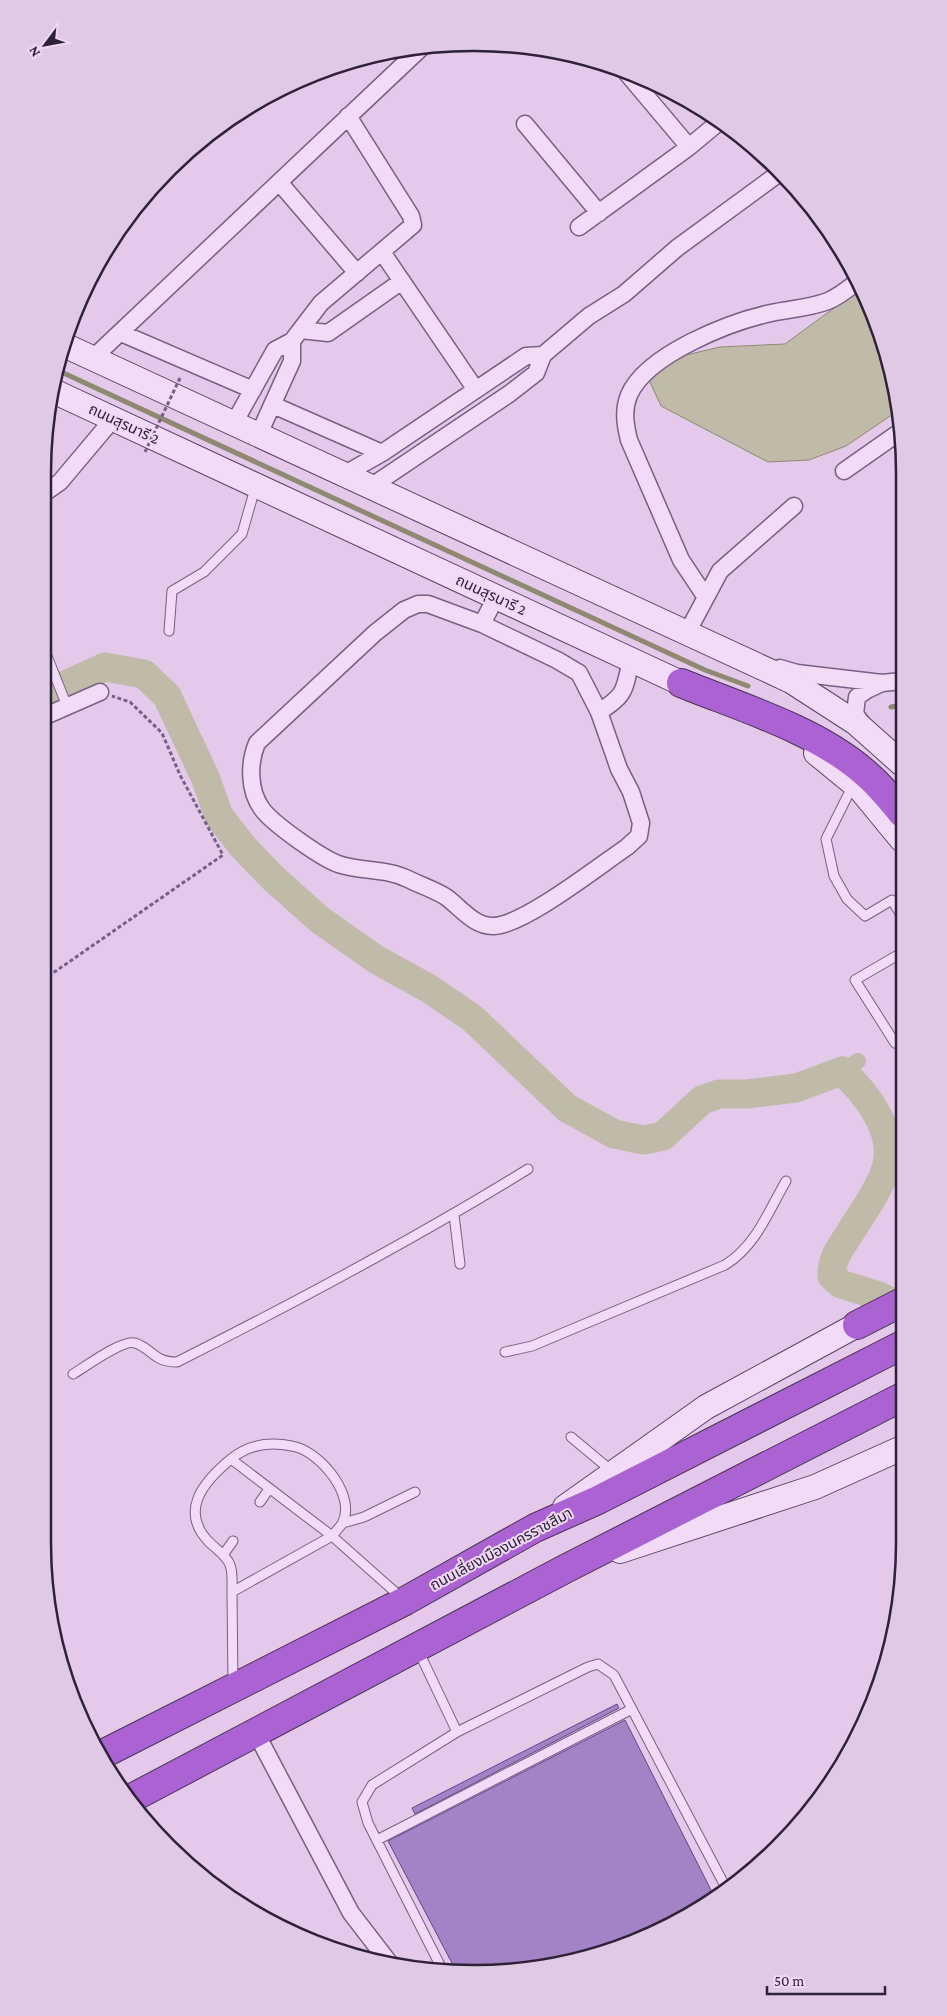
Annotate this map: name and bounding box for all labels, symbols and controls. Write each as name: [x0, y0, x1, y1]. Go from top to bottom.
north arrow: [20, 20, 70, 70]
text: N: [24, 43, 43, 60]
street label: ถนนสุรนารี 2: [86, 401, 162, 448]
street label: ถนนสุรนารี 2: [453, 572, 529, 619]
street label: ถนนเลี่ยงเมืองนครราชสีมา: [426, 1502, 575, 1593]
scale bar: [767, 1964, 884, 1996]
text: 50 m: [774, 1973, 804, 1989]

